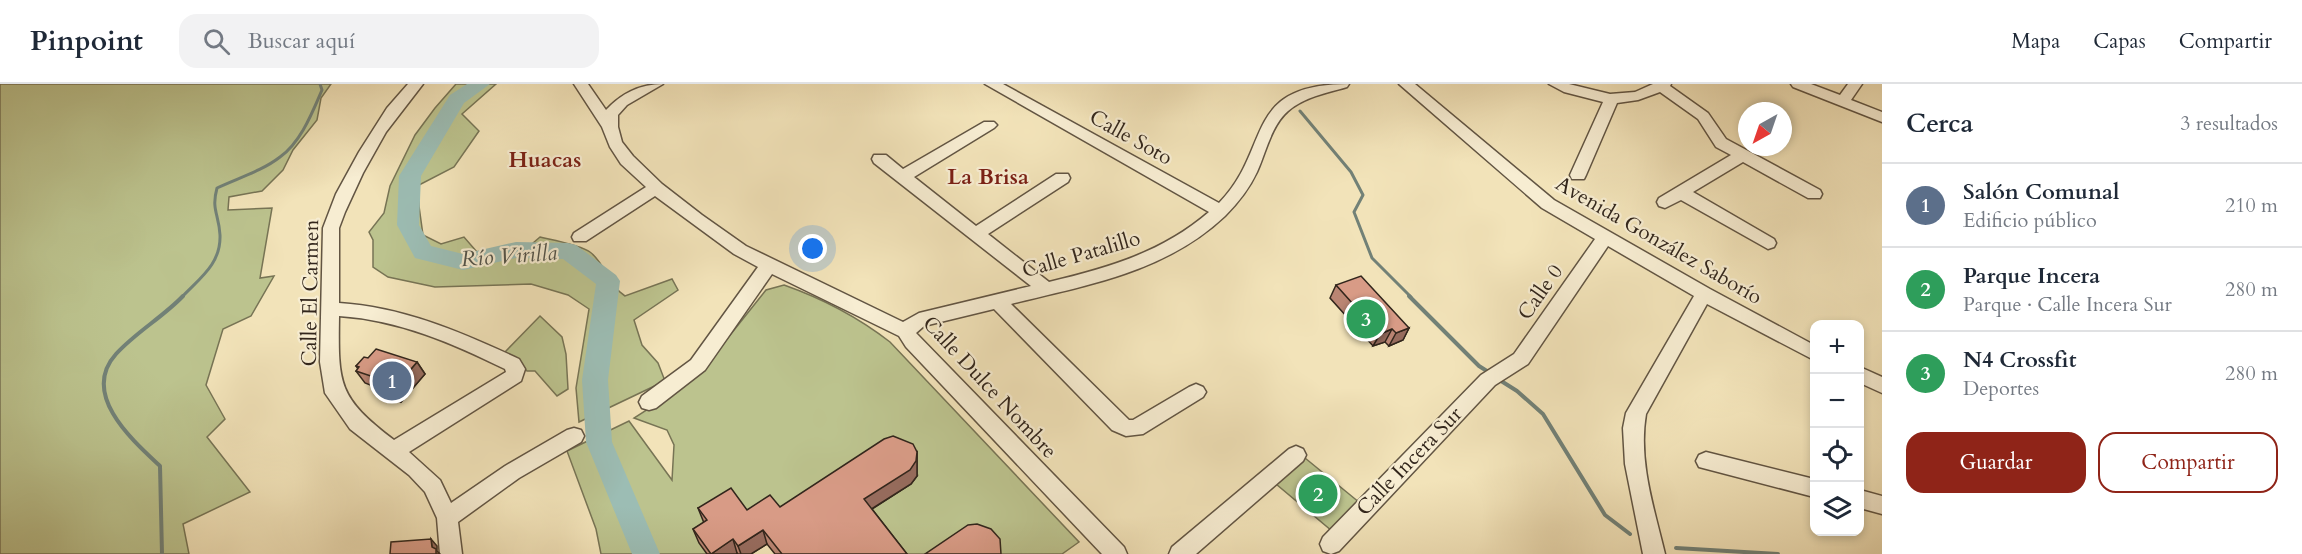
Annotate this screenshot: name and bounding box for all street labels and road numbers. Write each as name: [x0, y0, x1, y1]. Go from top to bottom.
street label: Calle Soto: [1084, 103, 1178, 172]
street label: Avenida González Saborío: [1550, 169, 1767, 312]
street label: Calle El Carmen: [295, 219, 326, 367]
street label: Calle Patalillo: [1019, 224, 1144, 285]
street label: Calle 0: [1511, 259, 1570, 326]
street label: Calle Dulce Nombre: [916, 310, 1063, 465]
street label: Calle Incera Sur: [1350, 400, 1469, 522]

